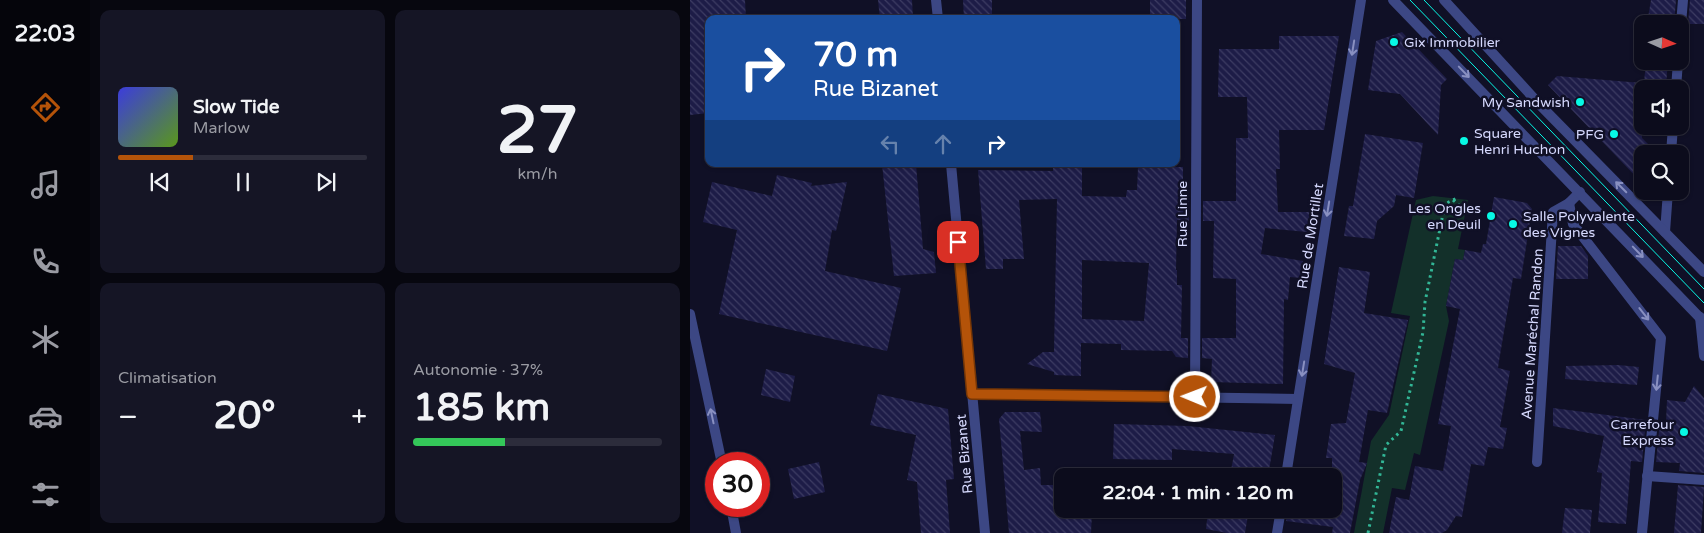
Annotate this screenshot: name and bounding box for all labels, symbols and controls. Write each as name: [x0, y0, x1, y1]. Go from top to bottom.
north arrow: [1634, 15, 1689, 70]
map controls: [1634, 15, 1689, 200]
text: 22:03: [15, 21, 75, 47]
text: 70 m: [813, 34, 898, 76]
place label: Gix Immobilier: [1404, 34, 1501, 51]
icon: right: [730, 35, 795, 100]
marker: Gix Immobilier: [1388, 36, 1400, 48]
one-way arrow: [1348, 40, 1358, 56]
one-way arrow: [1458, 66, 1470, 79]
text: Rue Bizanet: [813, 76, 938, 102]
button: sound: [1634, 80, 1689, 135]
icon: directions: [28, 90, 63, 125]
text: 27: [497, 92, 578, 171]
place label: My Sandwish: [1482, 94, 1570, 111]
text: Slow Tide: [193, 96, 280, 118]
marker: My Sandwish: [1574, 96, 1586, 108]
text: Marlow: [193, 118, 250, 138]
place label: Square Henri Huchon: [1474, 125, 1565, 158]
place label: PFG: [1576, 126, 1604, 143]
marker: PFG: [1608, 128, 1620, 140]
icon: left: [876, 130, 904, 158]
icon: ahead: [929, 130, 957, 158]
icon: right: [982, 130, 1010, 158]
marker: Square Henri Huchon: [1458, 135, 1470, 147]
button: search: [1634, 145, 1689, 200]
text: km/h: [517, 164, 558, 184]
icon: music: [28, 167, 63, 202]
icon: previous: [146, 168, 174, 196]
icon: pause: [229, 168, 257, 196]
icon: next: [312, 168, 340, 196]
street label: Rue Linne: [1174, 181, 1191, 247]
street label: Rue de Mortillet: [1294, 181, 1327, 290]
one-way arrow: [1615, 181, 1627, 193]
one-way arrow: [1323, 200, 1333, 216]
place label: Les Ongles en Deuil: [1408, 200, 1481, 233]
place label: Salle Polyvalente des Vignes: [1523, 208, 1635, 241]
marker: Les Ongles en Deuil: [1485, 210, 1497, 222]
marker: Salle Polyvalente des Vignes: [1507, 218, 1519, 230]
pin: [937, 221, 979, 263]
icon: arrive: [944, 228, 972, 256]
icon: phone: [28, 244, 63, 279]
one-way arrow: [1632, 246, 1644, 259]
street label: Avenue Maréchal Randon: [1518, 248, 1547, 420]
one-way arrow: [1639, 307, 1650, 320]
icon: climate: [28, 322, 63, 357]
text: Autonomie · 37%: [413, 360, 543, 380]
one-way arrow: [1298, 361, 1308, 377]
text: Climatisation: [118, 368, 217, 388]
position arrow: [1168, 370, 1220, 422]
one-way arrow: [1652, 375, 1662, 391]
text: 185 km: [413, 385, 550, 431]
text: 20°: [214, 393, 276, 439]
icon: car: [28, 399, 63, 434]
text: −: [118, 400, 138, 434]
text: +: [351, 400, 367, 434]
one-way arrow: [706, 409, 716, 425]
street label: Rue Bizanet: [952, 413, 976, 494]
place label: Carrefour Express: [1611, 416, 1675, 449]
marker: Carrefour Express: [1678, 426, 1690, 438]
speed limit sign: 30: [705, 452, 770, 517]
icon: filters: [28, 477, 63, 512]
text: 22:04 · 1 min · 120 m: [1102, 482, 1294, 504]

